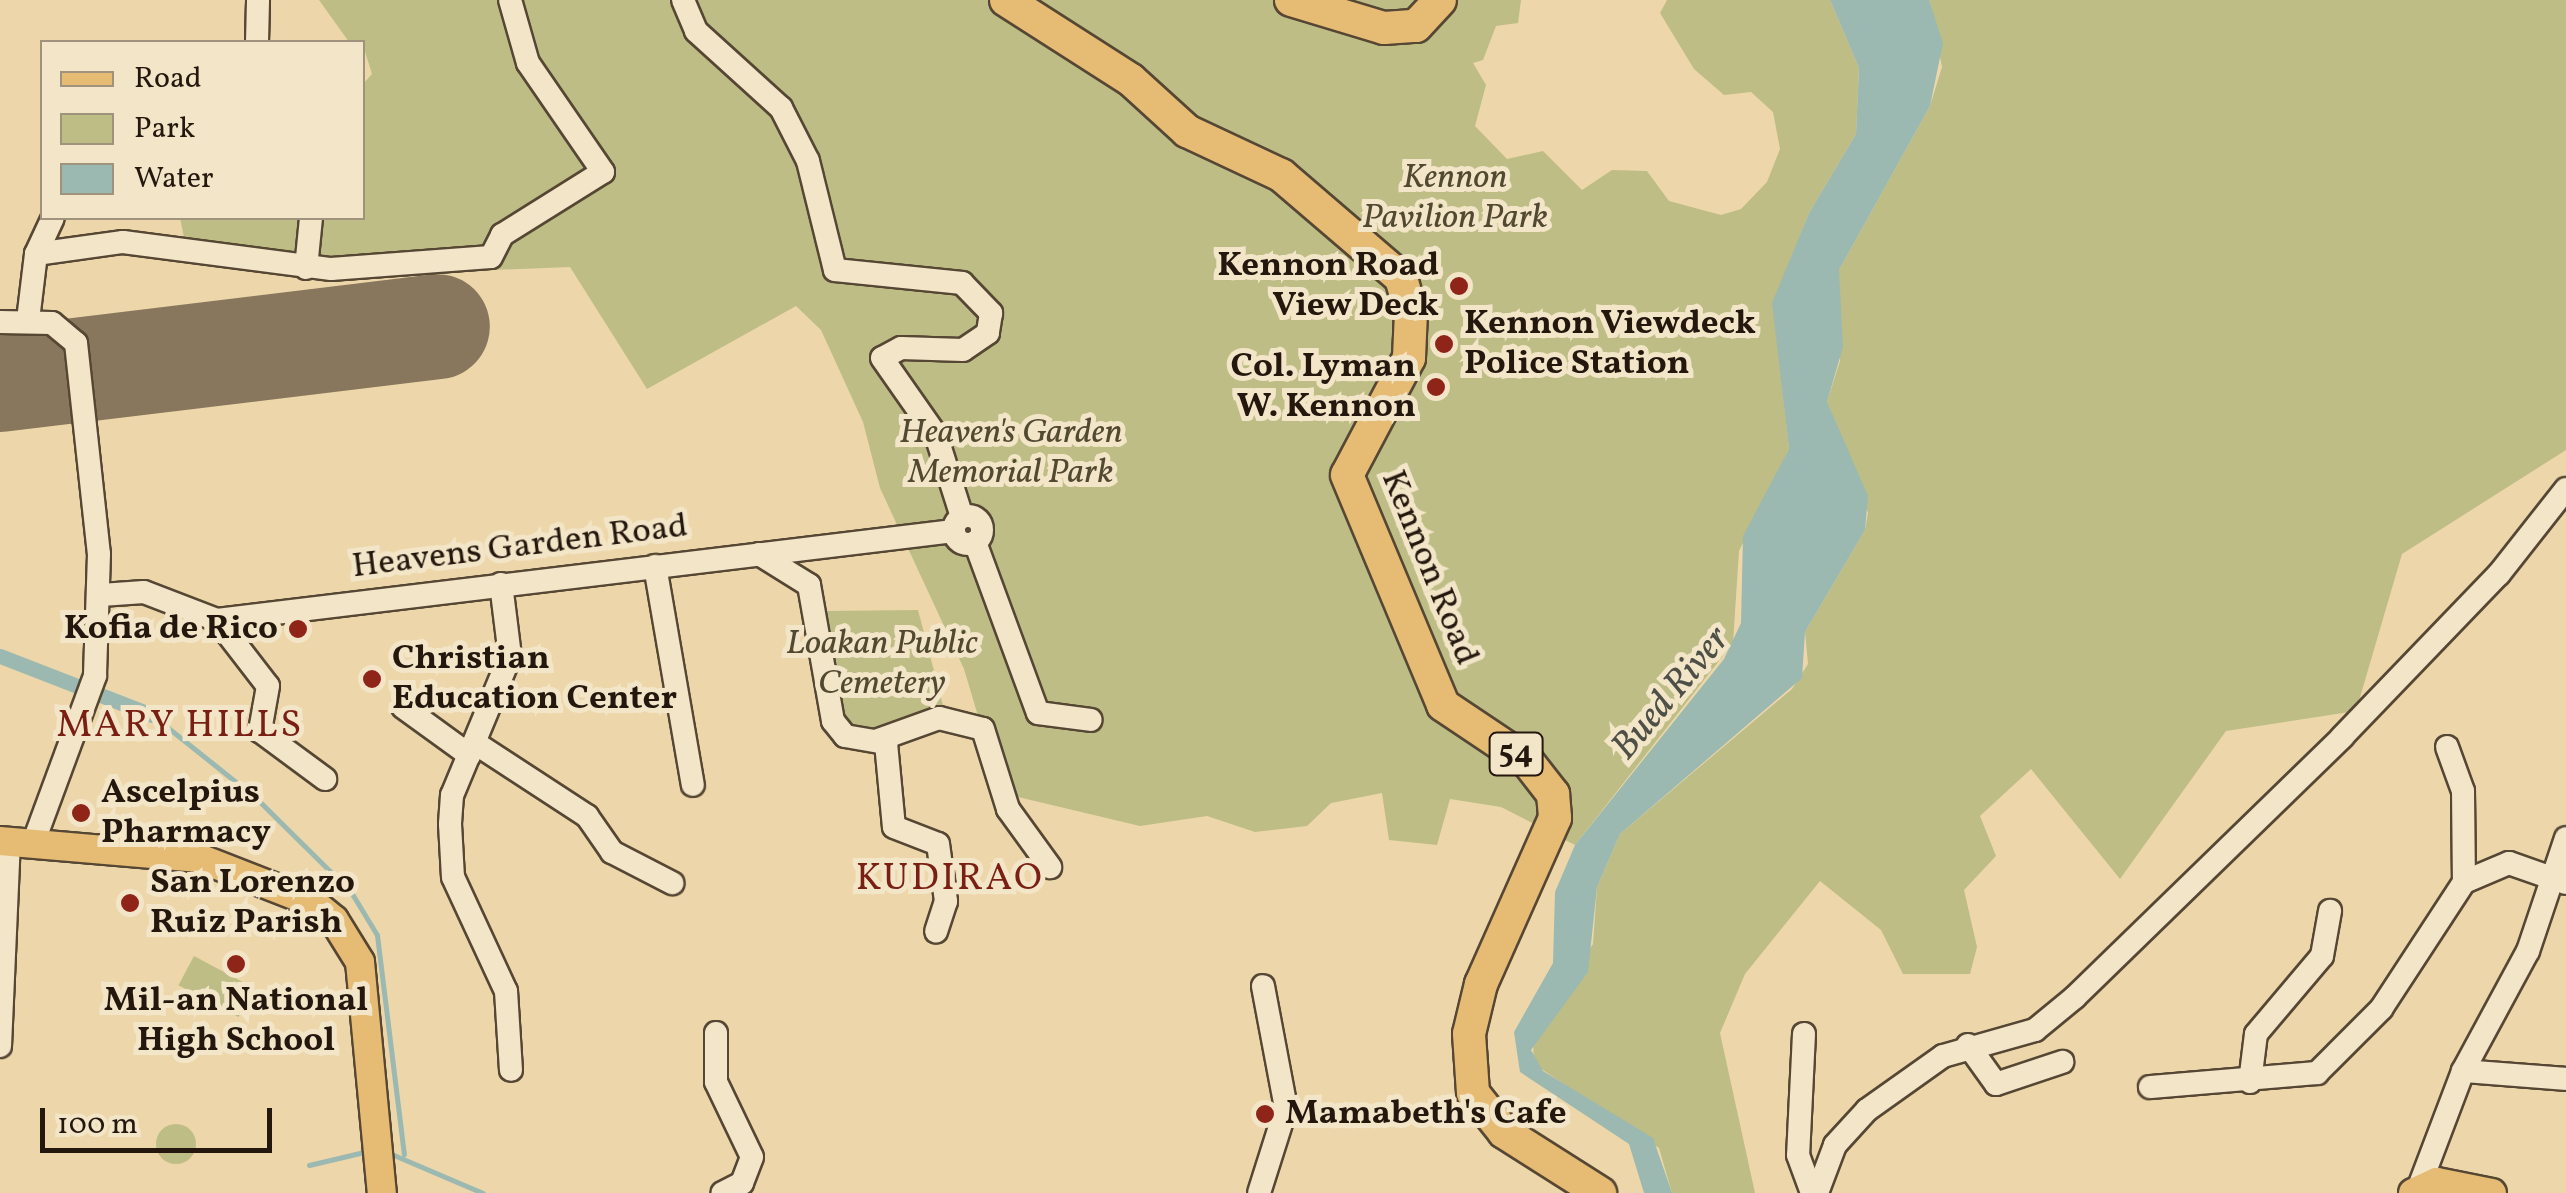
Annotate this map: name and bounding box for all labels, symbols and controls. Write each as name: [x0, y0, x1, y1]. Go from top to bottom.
legend: [40, 40, 365, 220]
text: Road: [134, 58, 202, 100]
text: Park: [134, 108, 195, 150]
park label: Kennon Pavilion Park: [1362, 157, 1548, 239]
text: Water: [134, 158, 214, 200]
place label: Kennon Road View Deck: [1217, 245, 1439, 327]
marker: Kennon Road View Deck: [1448, 275, 1470, 297]
place label: Kennon Viewdeck Police Station: [1464, 303, 1757, 385]
marker: Kennon Viewdeck Police Station: [1433, 333, 1455, 355]
place label: Col. Lyman W. Kennon: [1231, 346, 1416, 428]
marker: Col. Lyman W. Kennon: [1425, 376, 1447, 398]
park label: Heaven's Garden Memorial Park: [899, 412, 1123, 494]
street label: Kennon Road: [1371, 465, 1487, 671]
street label: Heavens Garden Road: [350, 506, 690, 588]
place label: Kofia de Rico: [64, 608, 278, 650]
marker: Kofia de Rico: [287, 618, 309, 640]
water label: Bued River: [1603, 618, 1741, 770]
park label: Loakan Public Cemetery: [786, 623, 978, 705]
place label: Christian Education Center: [392, 638, 677, 720]
marker: Christian Education Center: [361, 668, 383, 690]
district label: MARY HILLS: [56, 704, 304, 750]
road number: 54: [1488, 727, 1544, 781]
place label: Ascelpius Pharmacy: [101, 772, 271, 854]
marker: Ascelpius Pharmacy: [70, 802, 92, 824]
district label: KUDIRAO: [856, 857, 1044, 903]
place label: San Lorenzo Ruiz Parish: [150, 862, 355, 944]
marker: San Lorenzo Ruiz Parish: [119, 892, 141, 914]
marker: Mil-an National High School: [225, 953, 247, 975]
place label: Mil-an National High School: [104, 980, 368, 1062]
scale bar: [45, 1088, 278, 1150]
place label: Mamabeth's Cafe: [1285, 1093, 1567, 1135]
marker: Mamabeth's Cafe: [1254, 1103, 1276, 1125]
text: 100 m: [57, 1104, 138, 1146]

